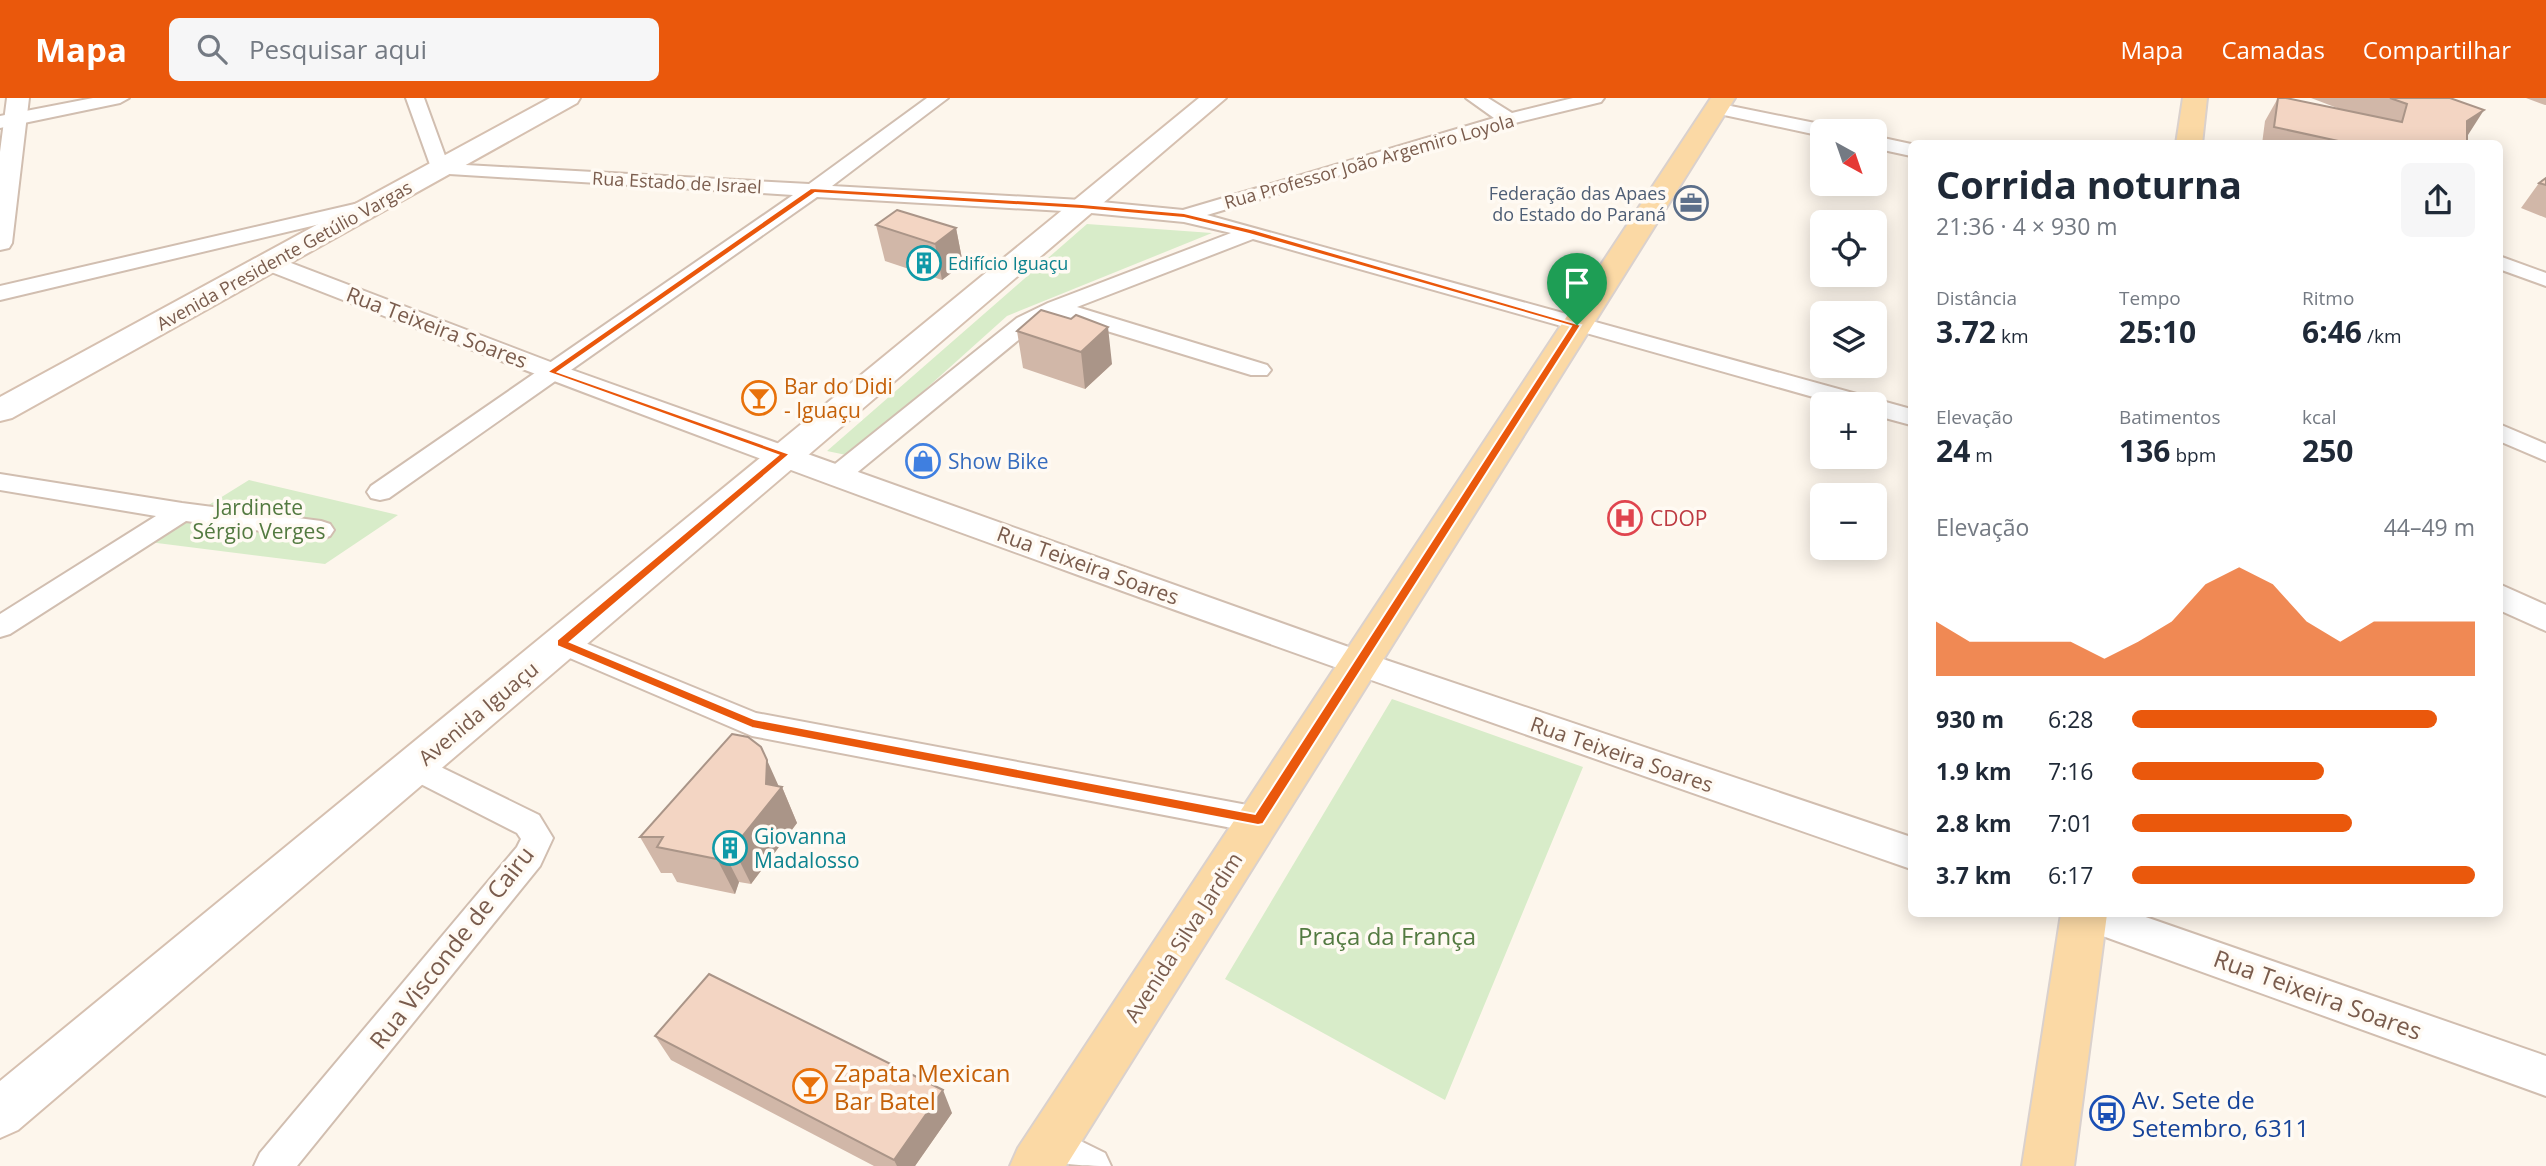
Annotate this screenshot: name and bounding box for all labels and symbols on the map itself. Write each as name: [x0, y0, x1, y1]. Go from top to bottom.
street label: Rua Professor João Argemiro Loyola: [1221, 108, 1517, 214]
north arrow: [1810, 119, 1886, 196]
street label: Rua Estado de Israel: [592, 166, 762, 198]
street label: Avenida Presidente Getúlio Vargas: [152, 175, 416, 335]
place label: Federação das Apaes do Estado do Paraná: [1489, 181, 1666, 226]
office icon: Federação das Apaes do Estado do Paraná: [1672, 184, 1710, 222]
building icon: Edifício Iguaçu: [905, 244, 943, 282]
place label: Edifício Iguaçu: [948, 251, 1068, 275]
pin: [1547, 253, 1607, 325]
street label: Rua Teixeira Soares: [343, 280, 531, 374]
place label: Bar do Didi - Iguaçu: [784, 372, 893, 424]
bar icon: Bar do Didi - Iguaçu: [740, 379, 778, 417]
shop icon: Show Bike: [904, 442, 942, 480]
place label: Show Bike: [948, 447, 1048, 475]
park label: Jardinete Sérgio Verges: [193, 493, 325, 545]
hospital icon: CDOP: [1606, 499, 1644, 537]
place label: CDOP: [1650, 504, 1707, 532]
street label: Rua Teixeira Soares: [993, 519, 1183, 611]
street label: Avenida Iguaçu: [412, 655, 544, 771]
street label: Rua Teixeira Soares: [1527, 710, 1717, 798]
place label: Giovanna Madalosso: [754, 822, 860, 874]
building icon: Giovanna Madalosso: [711, 829, 749, 867]
street label: Rua Visconde de Cairu: [361, 839, 541, 1055]
street label: Avenida Silva Jardim: [1118, 847, 1248, 1027]
park label: Praça da França: [1298, 919, 1476, 952]
street label: Rua Teixeira Soares: [2209, 941, 2427, 1047]
place label: Zapata Mexican Bar Batel: [834, 1056, 1010, 1117]
bar icon: Zapata Mexican Bar Batel: [791, 1067, 829, 1105]
place label: Av. Sete de Setembro, 6311: [2132, 1083, 2309, 1144]
bus stop icon: Av. Sete de Setembro, 6311: [2088, 1094, 2126, 1132]

